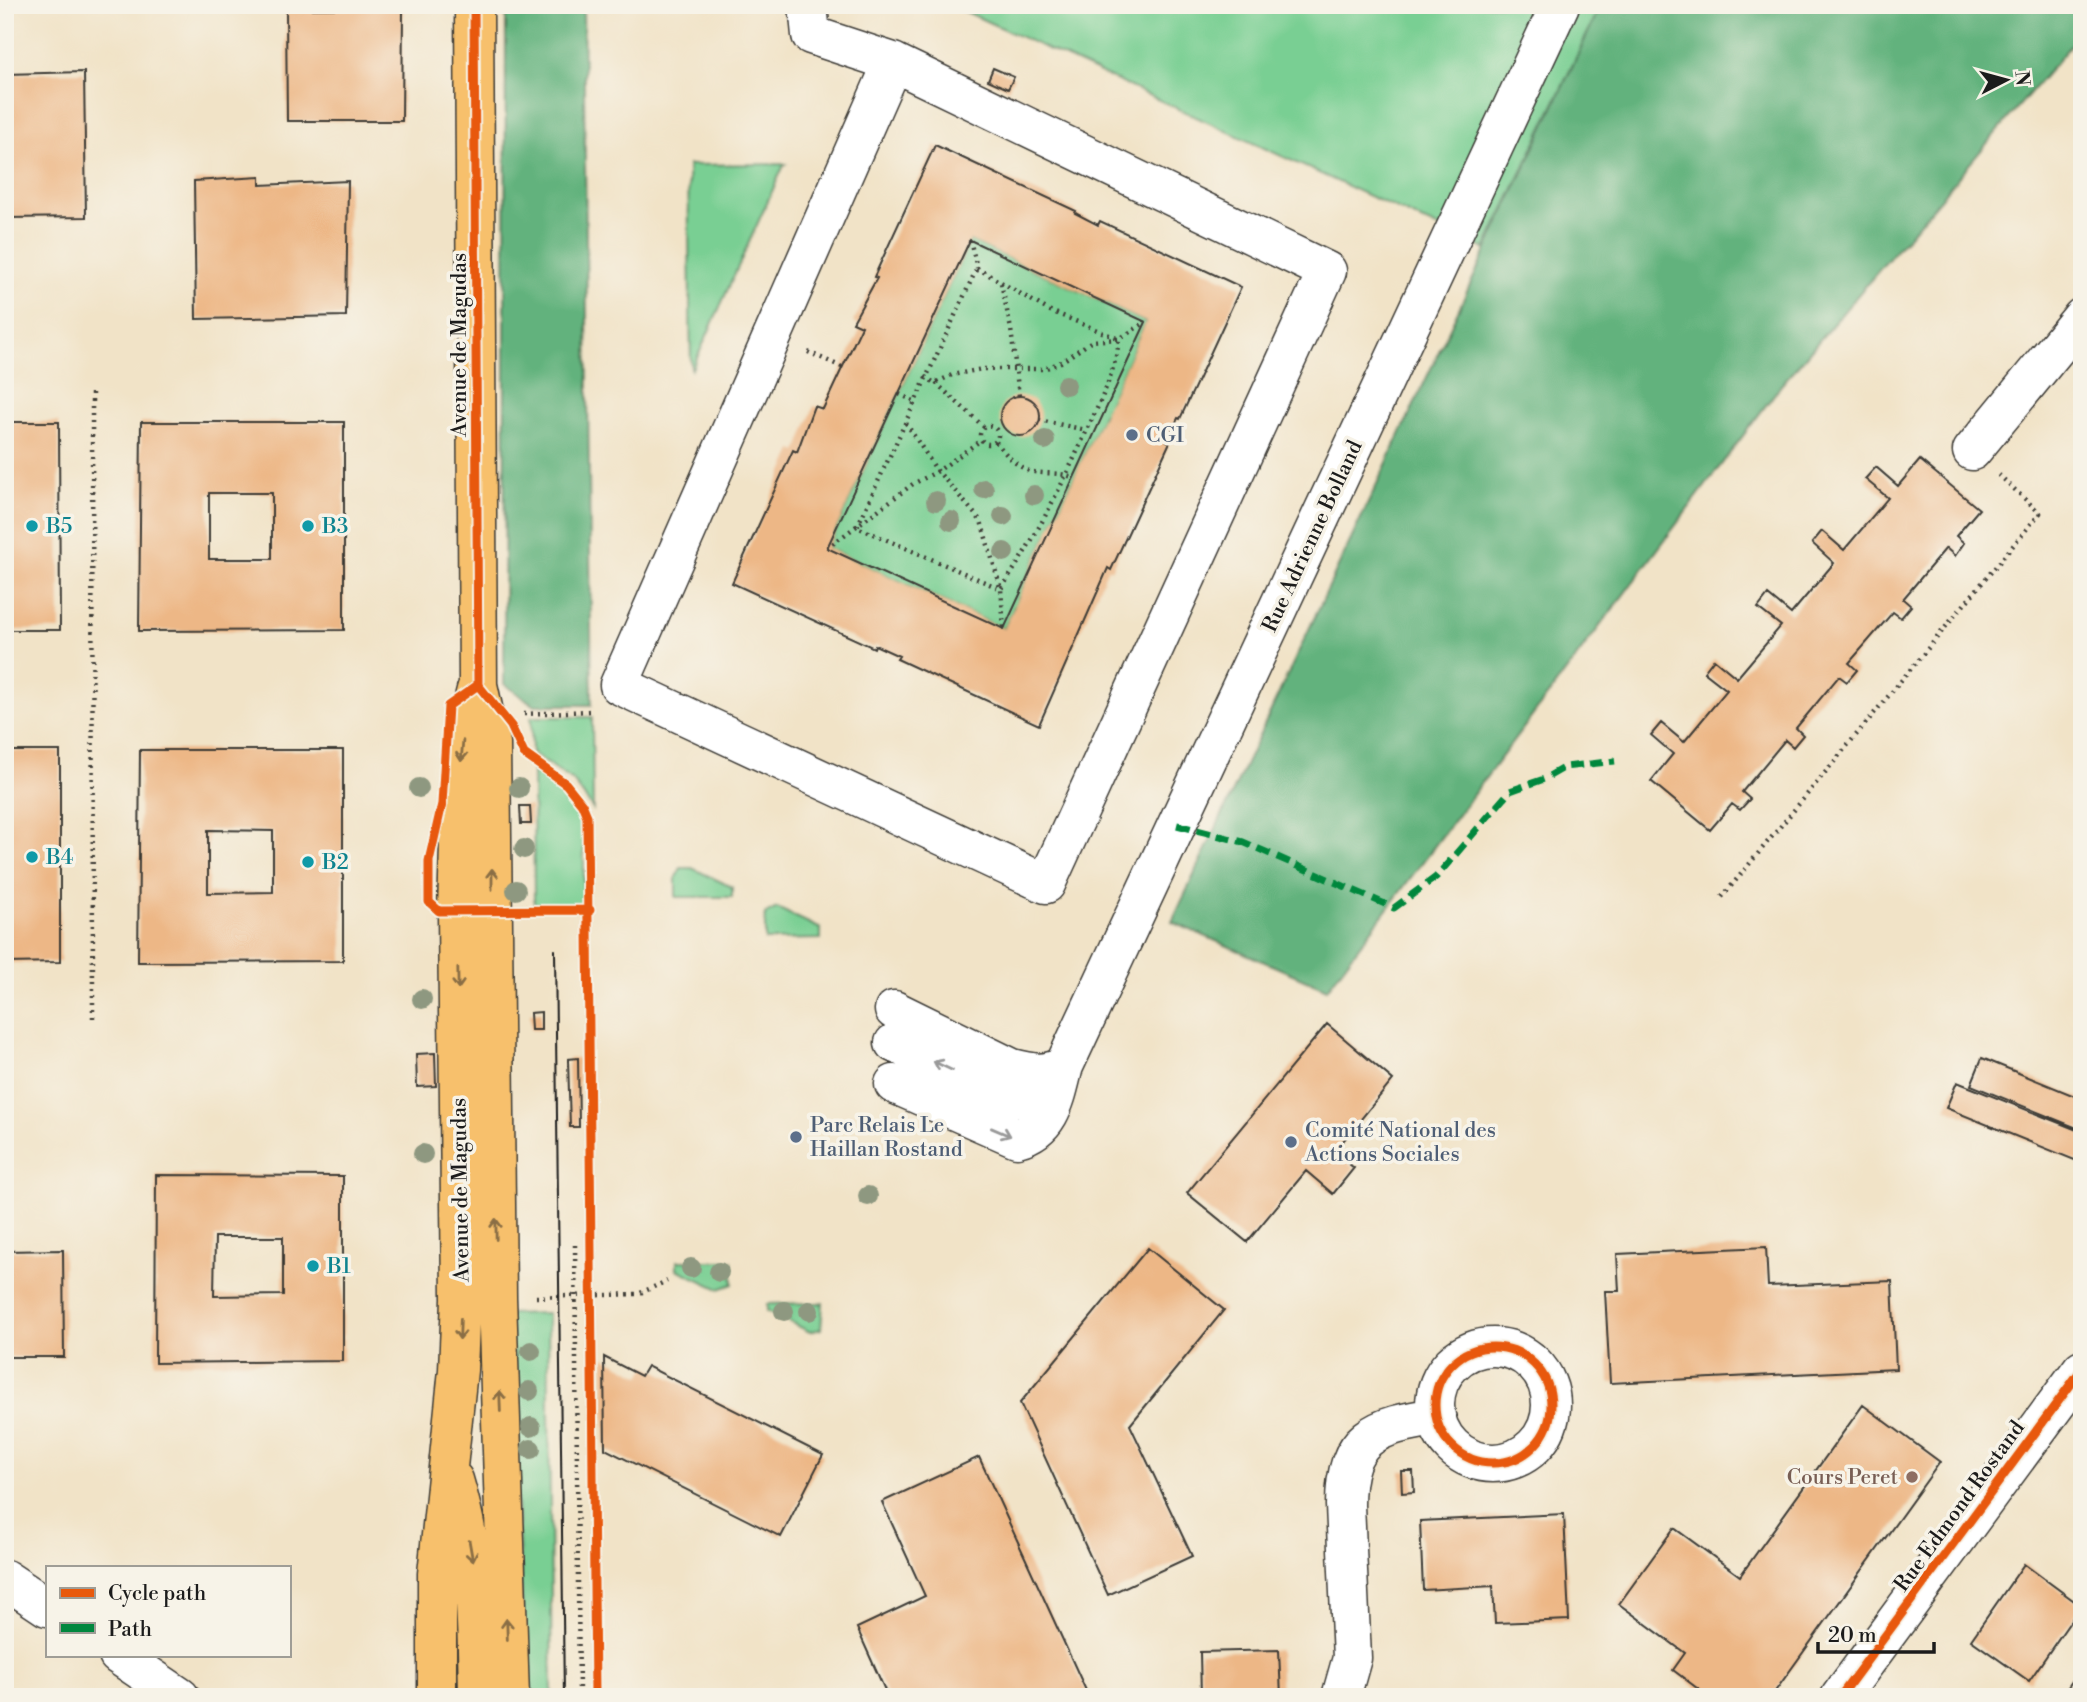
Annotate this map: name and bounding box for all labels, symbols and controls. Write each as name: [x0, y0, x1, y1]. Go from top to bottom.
north arrow: [1972, 46, 2042, 116]
text: N: [2009, 70, 2035, 87]
street label: Avenue de Magudas: [447, 253, 473, 438]
place label: CGI: [1146, 423, 1184, 449]
marker: CGI: [1124, 427, 1140, 443]
street label: Rue Adrienne Bolland: [1257, 436, 1369, 636]
place label: B5: [45, 514, 72, 540]
place label: B3: [321, 514, 348, 540]
marker: B5: [24, 518, 40, 534]
marker: B3: [300, 518, 316, 534]
one-way arrow: [455, 739, 468, 762]
place label: B4: [45, 845, 73, 871]
marker: B4: [24, 849, 40, 865]
place label: B2: [321, 850, 349, 876]
marker: B2: [300, 854, 316, 870]
one-way arrow: [485, 868, 499, 891]
one-way arrow: [451, 967, 465, 990]
one-way arrow: [933, 1059, 954, 1072]
street label: Avenue de Magudas: [446, 1098, 476, 1283]
place label: Parc Relais Le Haillan Rostand: [810, 1113, 963, 1163]
place label: Comité National des Actions Sociales: [1304, 1118, 1496, 1168]
one-way arrow: [990, 1126, 1012, 1139]
marker: Parc Relais Le Haillan Rostand: [788, 1129, 804, 1145]
marker: Comité National des Actions Sociales: [1283, 1134, 1299, 1150]
one-way arrow: [489, 1218, 502, 1241]
place label: B1: [326, 1254, 351, 1280]
marker: B1: [305, 1258, 321, 1274]
one-way arrow: [453, 1317, 466, 1340]
one-way arrow: [493, 1390, 506, 1413]
street label: Rue Edmond Rostand: [1889, 1416, 2031, 1597]
place label: Cours Peret: [1787, 1465, 1899, 1491]
marker: Cours Peret: [1904, 1469, 1920, 1485]
one-way arrow: [465, 1539, 478, 1562]
legend: [46, 1566, 290, 1656]
text: Cycle path: [108, 1581, 207, 1607]
scale bar: [1818, 1611, 1933, 1655]
text: Path: [108, 1617, 153, 1643]
one-way arrow: [501, 1617, 514, 1640]
text: 20 m: [1828, 1623, 1877, 1649]

